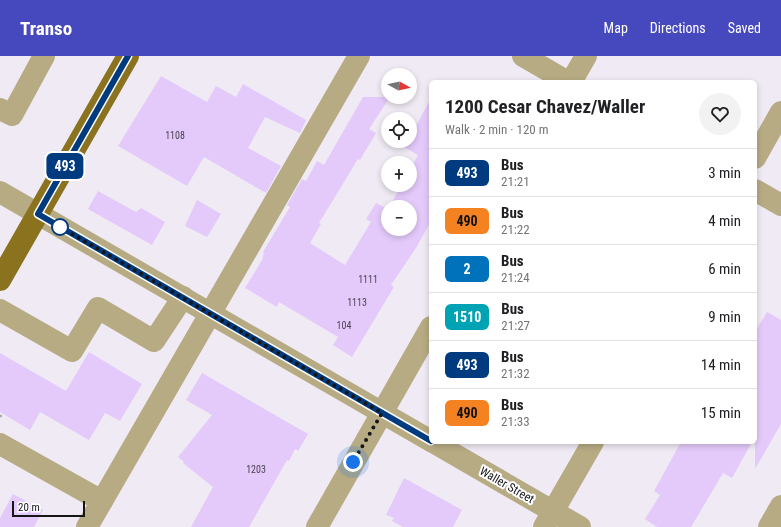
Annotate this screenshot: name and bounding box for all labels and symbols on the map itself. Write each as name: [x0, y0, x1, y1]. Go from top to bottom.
north arrow: [381, 68, 417, 104]
house number: 1108: [165, 130, 185, 141]
line badge: 493: [42, 153, 88, 179]
unlabelled marker: [51, 218, 69, 236]
house number: 1111: [358, 274, 378, 285]
house number: 1113: [347, 297, 367, 308]
house number: 104: [337, 320, 351, 331]
your location: [343, 452, 363, 472]
house number: 1203: [246, 464, 266, 475]
street label: Waller Street: [477, 464, 537, 506]
scale bar: [12, 499, 85, 518]

